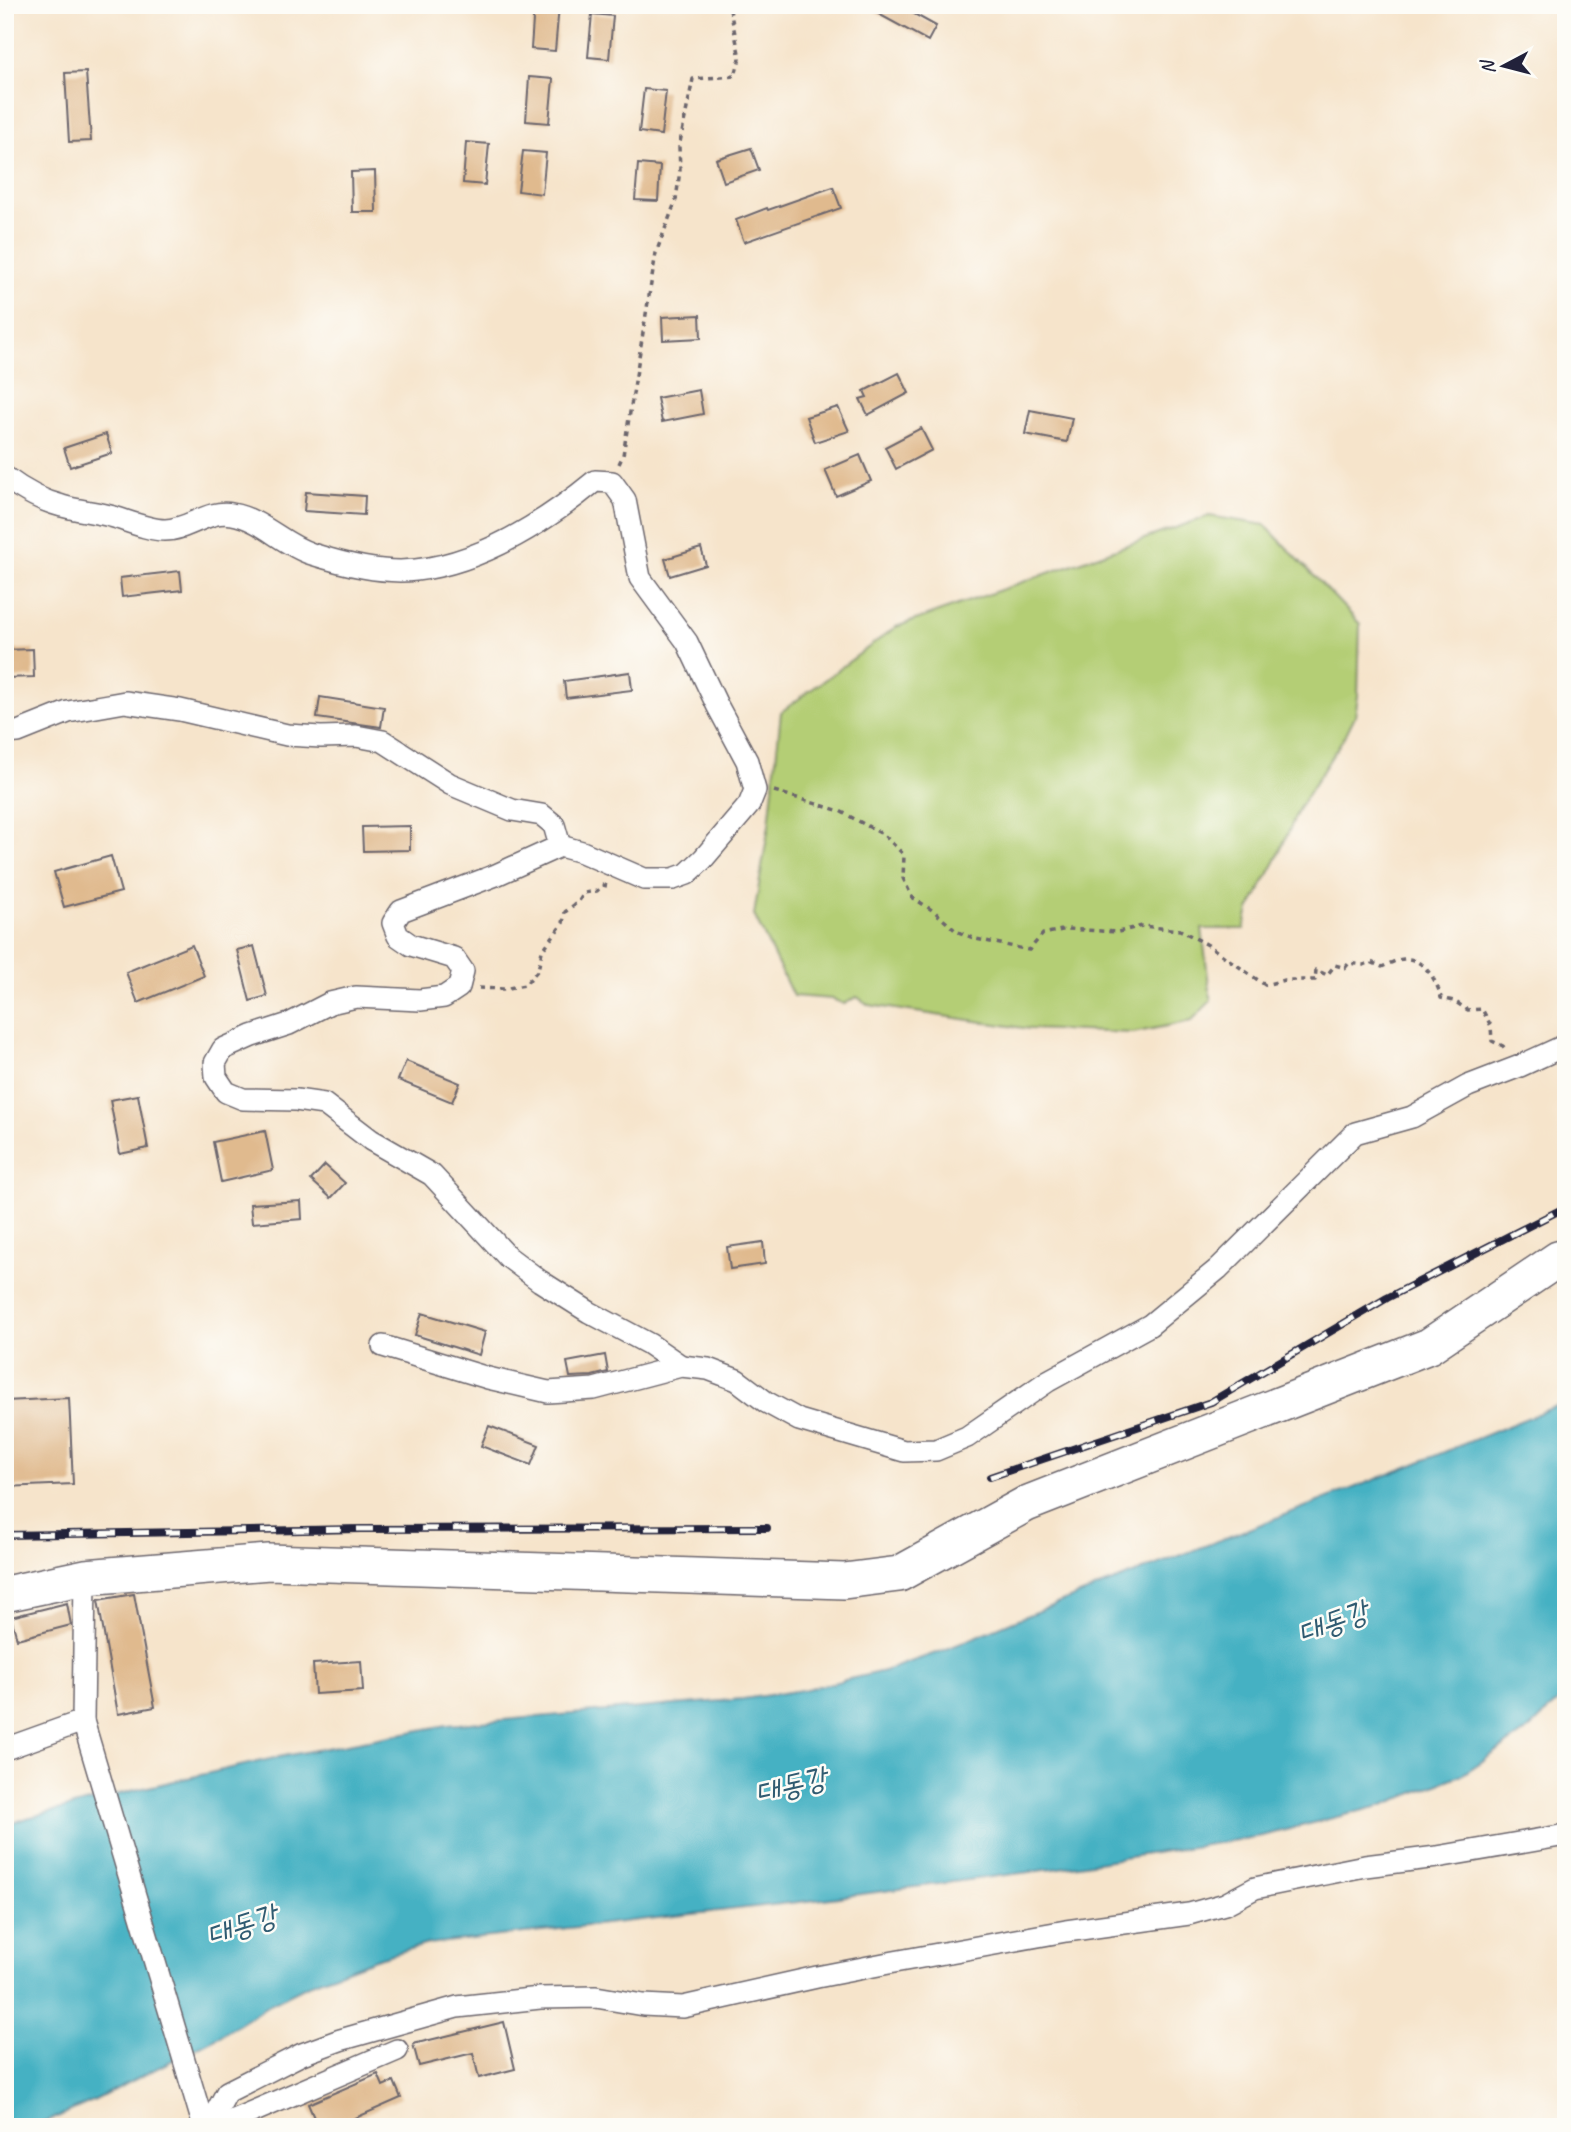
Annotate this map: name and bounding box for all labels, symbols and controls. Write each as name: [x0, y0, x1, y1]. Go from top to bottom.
north arrow: [1470, 32, 1540, 102]
text: N: [1475, 57, 1501, 75]
water label: 대동강: [1292, 1590, 1377, 1652]
water label: 대동강: [751, 1757, 834, 1812]
water label: 대동강: [202, 1895, 286, 1954]

